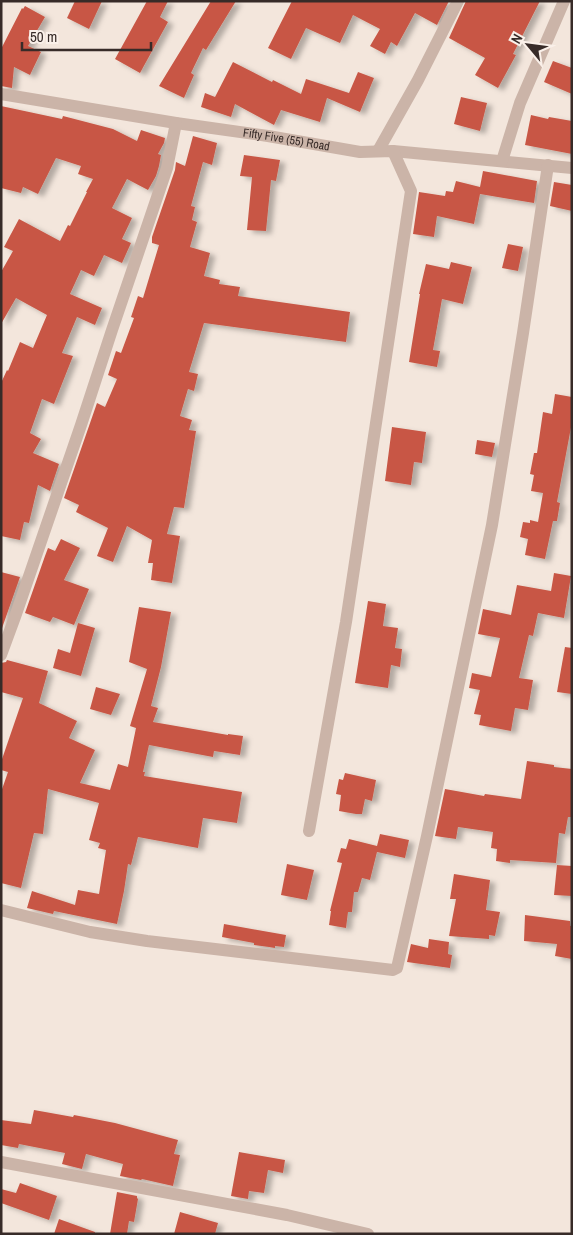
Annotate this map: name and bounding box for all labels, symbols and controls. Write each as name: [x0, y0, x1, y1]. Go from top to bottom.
scale bar: [22, 20, 151, 52]
north arrow: [503, 20, 553, 70]
text: 50 m: [30, 26, 57, 47]
text: N: [507, 31, 527, 47]
street label: Fifty Five (55) Road: [242, 125, 331, 155]

